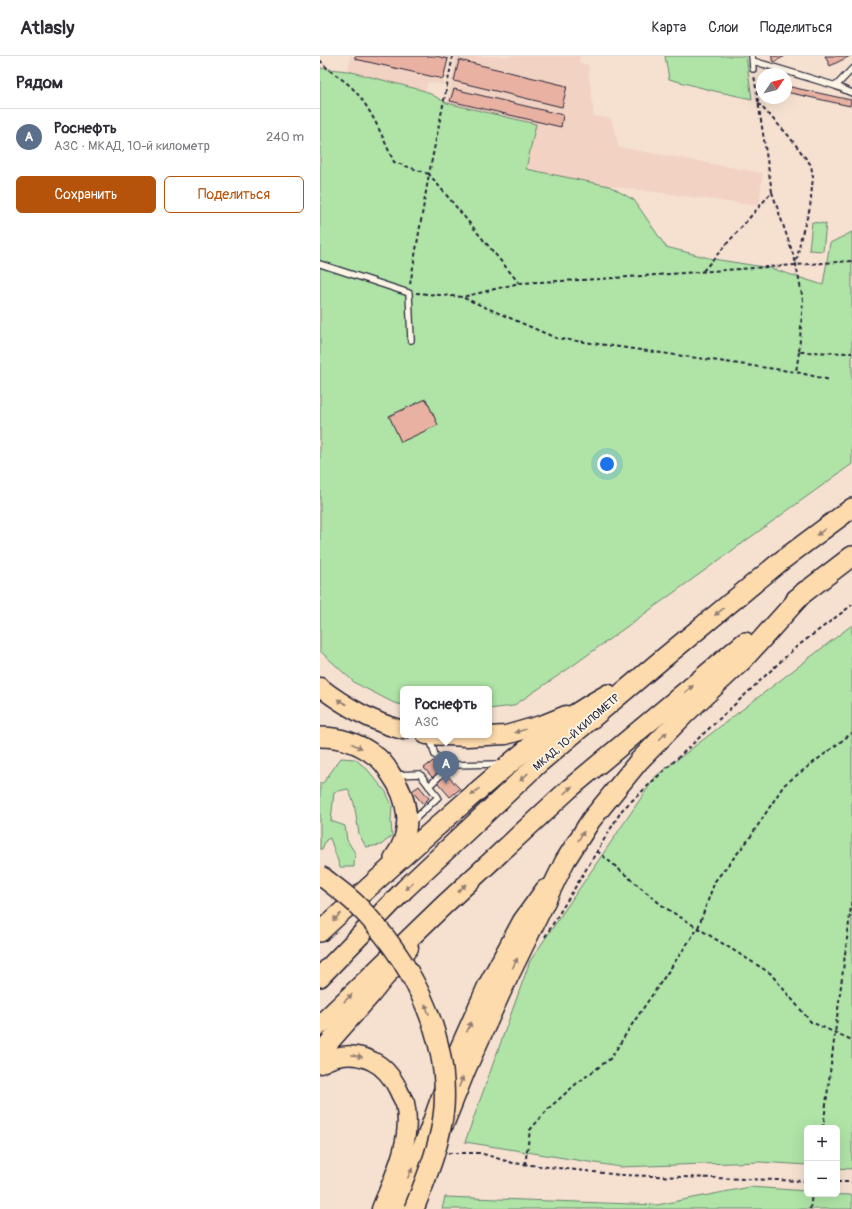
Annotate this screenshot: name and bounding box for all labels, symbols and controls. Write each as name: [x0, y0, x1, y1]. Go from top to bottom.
text: Atlasly: [20, 16, 74, 40]
text: Карта: [652, 19, 686, 36]
text: Слои: [708, 19, 738, 36]
text: Поделиться: [760, 19, 832, 36]
north arrow: [756, 68, 792, 104]
text: Рядом: [16, 72, 63, 93]
text: Роснефть: [54, 119, 117, 138]
text: A: [25, 129, 33, 145]
text: 240 m: [266, 129, 304, 145]
text: АЗС · МКАД, 10-й километр: [54, 138, 210, 154]
button: Сохранить: [16, 176, 156, 213]
button: Поделиться: [164, 176, 304, 213]
your location: [597, 454, 617, 474]
one-way arrow: [815, 527, 826, 536]
one-way arrow: [713, 608, 724, 617]
one-way arrow: [683, 684, 694, 693]
popup: [400, 686, 492, 738]
street label: МКАД, 10-Й КИЛОМЕТР: [530, 691, 623, 773]
text: Роснефть: [414, 695, 478, 714]
one-way arrow: [336, 699, 348, 706]
text: АЗС: [414, 714, 439, 730]
one-way arrow: [514, 728, 526, 734]
one-way arrow: [658, 731, 668, 741]
one-way arrow: [352, 743, 363, 749]
pin: A: [433, 751, 459, 784]
one-way arrow: [519, 772, 529, 782]
one-way arrow: [562, 786, 573, 795]
one-way arrow: [470, 788, 481, 797]
one-way arrow: [577, 831, 585, 841]
one-way arrow: [404, 881, 414, 890]
one-way arrow: [457, 883, 467, 893]
one-way arrow: [331, 912, 342, 921]
one-way arrow: [512, 958, 518, 969]
one-way arrow: [343, 993, 353, 1003]
one-way arrow: [424, 1003, 430, 1015]
one-way arrow: [466, 1021, 472, 1032]
one-way arrow: [351, 1053, 363, 1059]
one-way arrow: [458, 1075, 464, 1087]
map controls: [804, 1125, 840, 1197]
button: +: [804, 1125, 840, 1161]
button: −: [804, 1161, 840, 1197]
one-way arrow: [407, 1168, 413, 1179]

